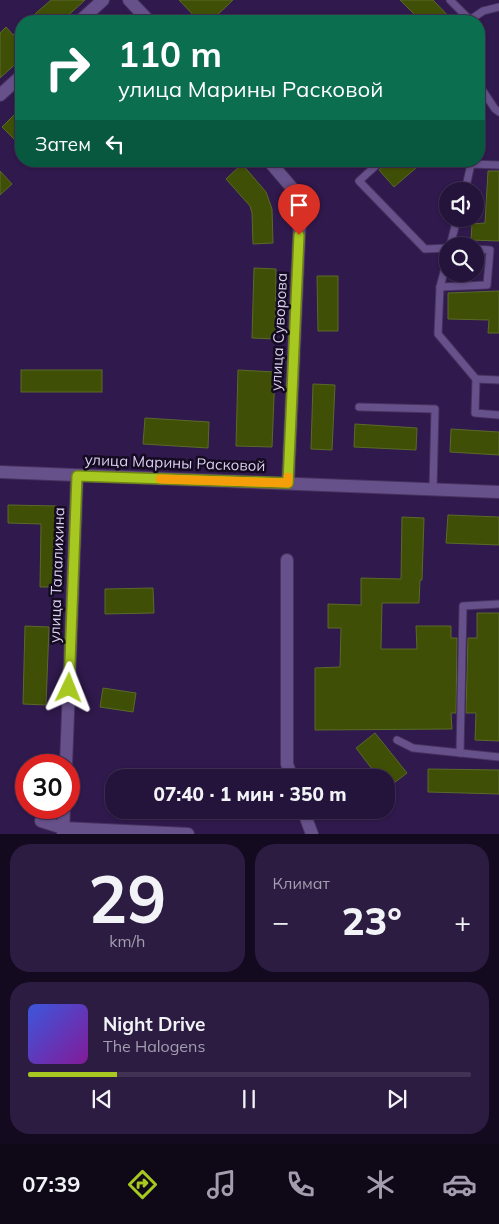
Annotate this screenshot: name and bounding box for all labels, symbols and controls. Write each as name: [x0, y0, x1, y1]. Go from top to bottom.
text: 110 m: [118, 32, 222, 76]
icon: right: [35, 35, 100, 100]
text: улица Марины Расковой: [118, 75, 383, 103]
icon: left: [101, 130, 129, 158]
text: Затем: [35, 132, 91, 156]
map controls: [439, 182, 484, 282]
button: sound: [439, 182, 484, 227]
pin: [278, 184, 320, 235]
icon: arrive: [285, 191, 313, 219]
button: search: [439, 237, 484, 282]
street label: улица Суворова: [266, 272, 291, 392]
street label: улица Марины Расковой: [84, 450, 266, 475]
street label: улица Талалихина: [45, 507, 68, 643]
position arrow: [42, 661, 94, 713]
speed limit sign: 30: [15, 754, 80, 819]
text: 07:40 · 1 мин · 350 m: [153, 782, 347, 806]
text: 29: [88, 858, 166, 939]
text: Климат: [273, 873, 330, 893]
text: 23°: [342, 897, 402, 945]
text: −: [273, 904, 289, 939]
text: +: [454, 904, 471, 939]
text: km/h: [109, 931, 145, 951]
text: Night Drive: [103, 1012, 205, 1036]
text: The Halogens: [103, 1036, 205, 1056]
icon: previous: [88, 1085, 116, 1113]
icon: pause: [235, 1085, 263, 1113]
icon: next: [383, 1085, 411, 1113]
icon: directions: [125, 1167, 160, 1202]
icon: music: [204, 1167, 239, 1202]
icon: phone: [283, 1167, 318, 1202]
icon: climate: [363, 1167, 398, 1202]
icon: car: [442, 1167, 477, 1202]
text: 07:39: [22, 1170, 80, 1198]

